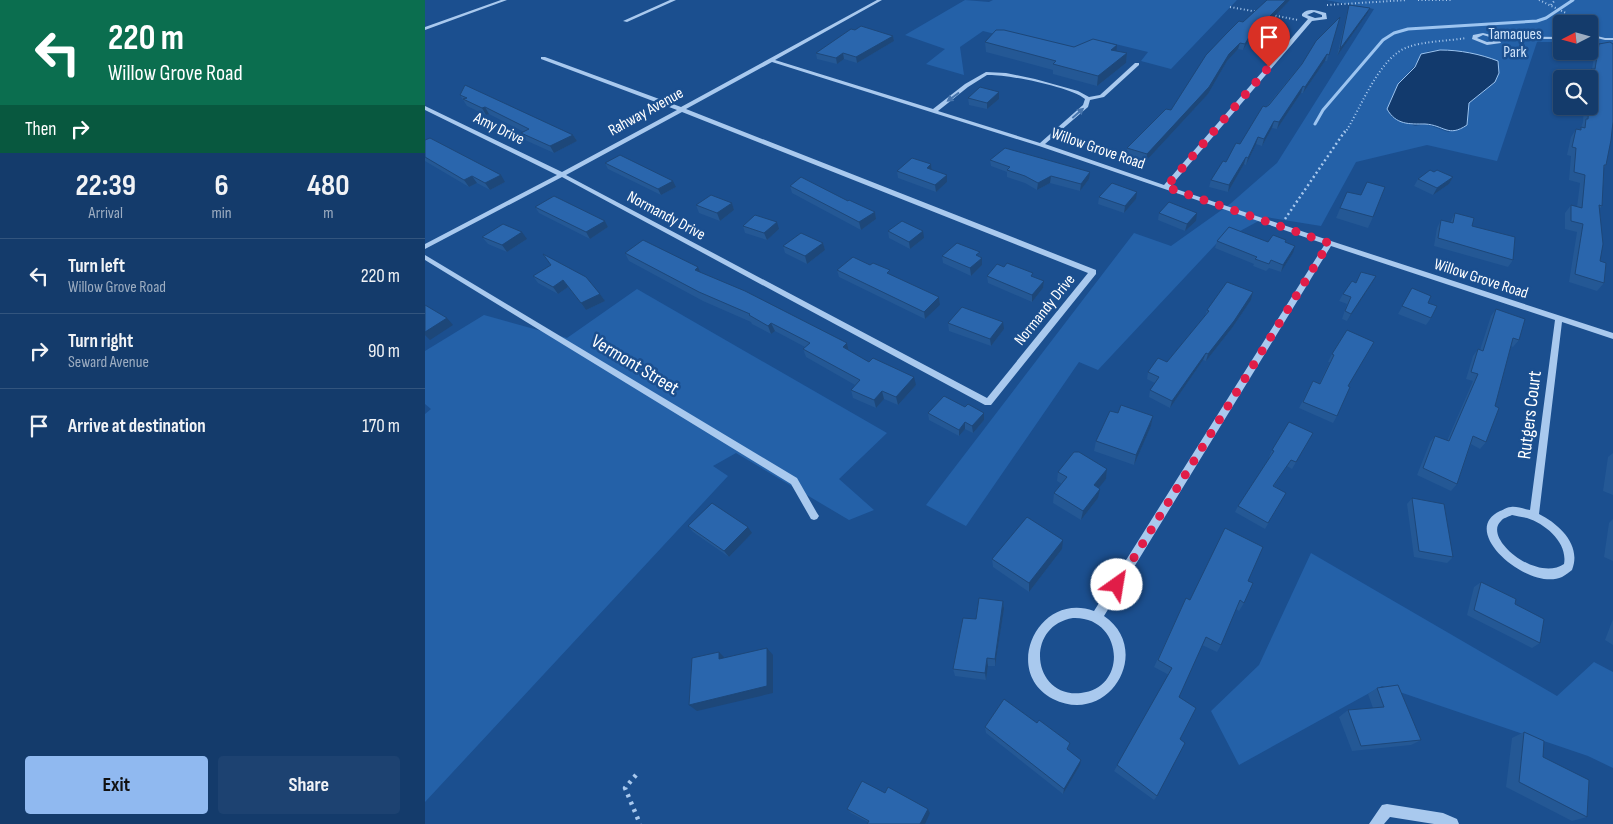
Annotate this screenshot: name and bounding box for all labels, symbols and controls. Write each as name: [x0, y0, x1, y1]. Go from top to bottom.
north arrow: [1553, 15, 1597, 60]
map controls: [1553, 15, 1598, 115]
pin: [1248, 16, 1290, 67]
text: 220 m: [108, 17, 184, 60]
icon: left: [25, 20, 90, 85]
icon: arrive: [1255, 23, 1283, 51]
park label: Tamaques Park: [1488, 25, 1542, 62]
text: Willow Grove Road: [108, 60, 243, 87]
button: search: [1553, 70, 1598, 115]
street label: Rahway Avenue: [605, 84, 687, 140]
one-way arrow: [946, 92, 960, 102]
street label: Amy Drive: [470, 108, 527, 149]
one-way arrow: [1072, 108, 1084, 119]
icon: right: [66, 115, 94, 143]
text: Then: [25, 118, 56, 141]
street label: Willow Grove Road: [1049, 124, 1147, 174]
text: 22:39: [75, 168, 136, 204]
text: 6: [215, 168, 229, 204]
text: 480: [307, 168, 350, 204]
street label: Normandy Drive: [624, 187, 708, 245]
text: Arrival: [89, 204, 123, 223]
text: min: [212, 204, 232, 223]
text: m: [323, 204, 333, 223]
text: Turn left: [68, 255, 125, 278]
street label: Willow Grove Road: [1431, 255, 1531, 303]
icon: left: [25, 262, 53, 290]
text: 220 m: [361, 265, 400, 288]
street label: Normandy Drive: [1011, 271, 1079, 349]
text: Willow Grove Road: [68, 278, 166, 297]
text: Turn right: [68, 330, 133, 353]
street label: Vermont Street: [587, 330, 683, 400]
icon: right: [25, 337, 53, 365]
text: 90 m: [368, 340, 400, 363]
text: Seward Avenue: [68, 353, 149, 372]
street label: Rutgers Court: [1513, 369, 1547, 461]
icon: arrive: [25, 412, 53, 440]
text: Arrive at destination: [68, 415, 206, 438]
text: 170 m: [362, 415, 400, 438]
position arrow: [1090, 558, 1142, 610]
button: Exit: [25, 756, 208, 814]
button: Share: [218, 756, 400, 814]

